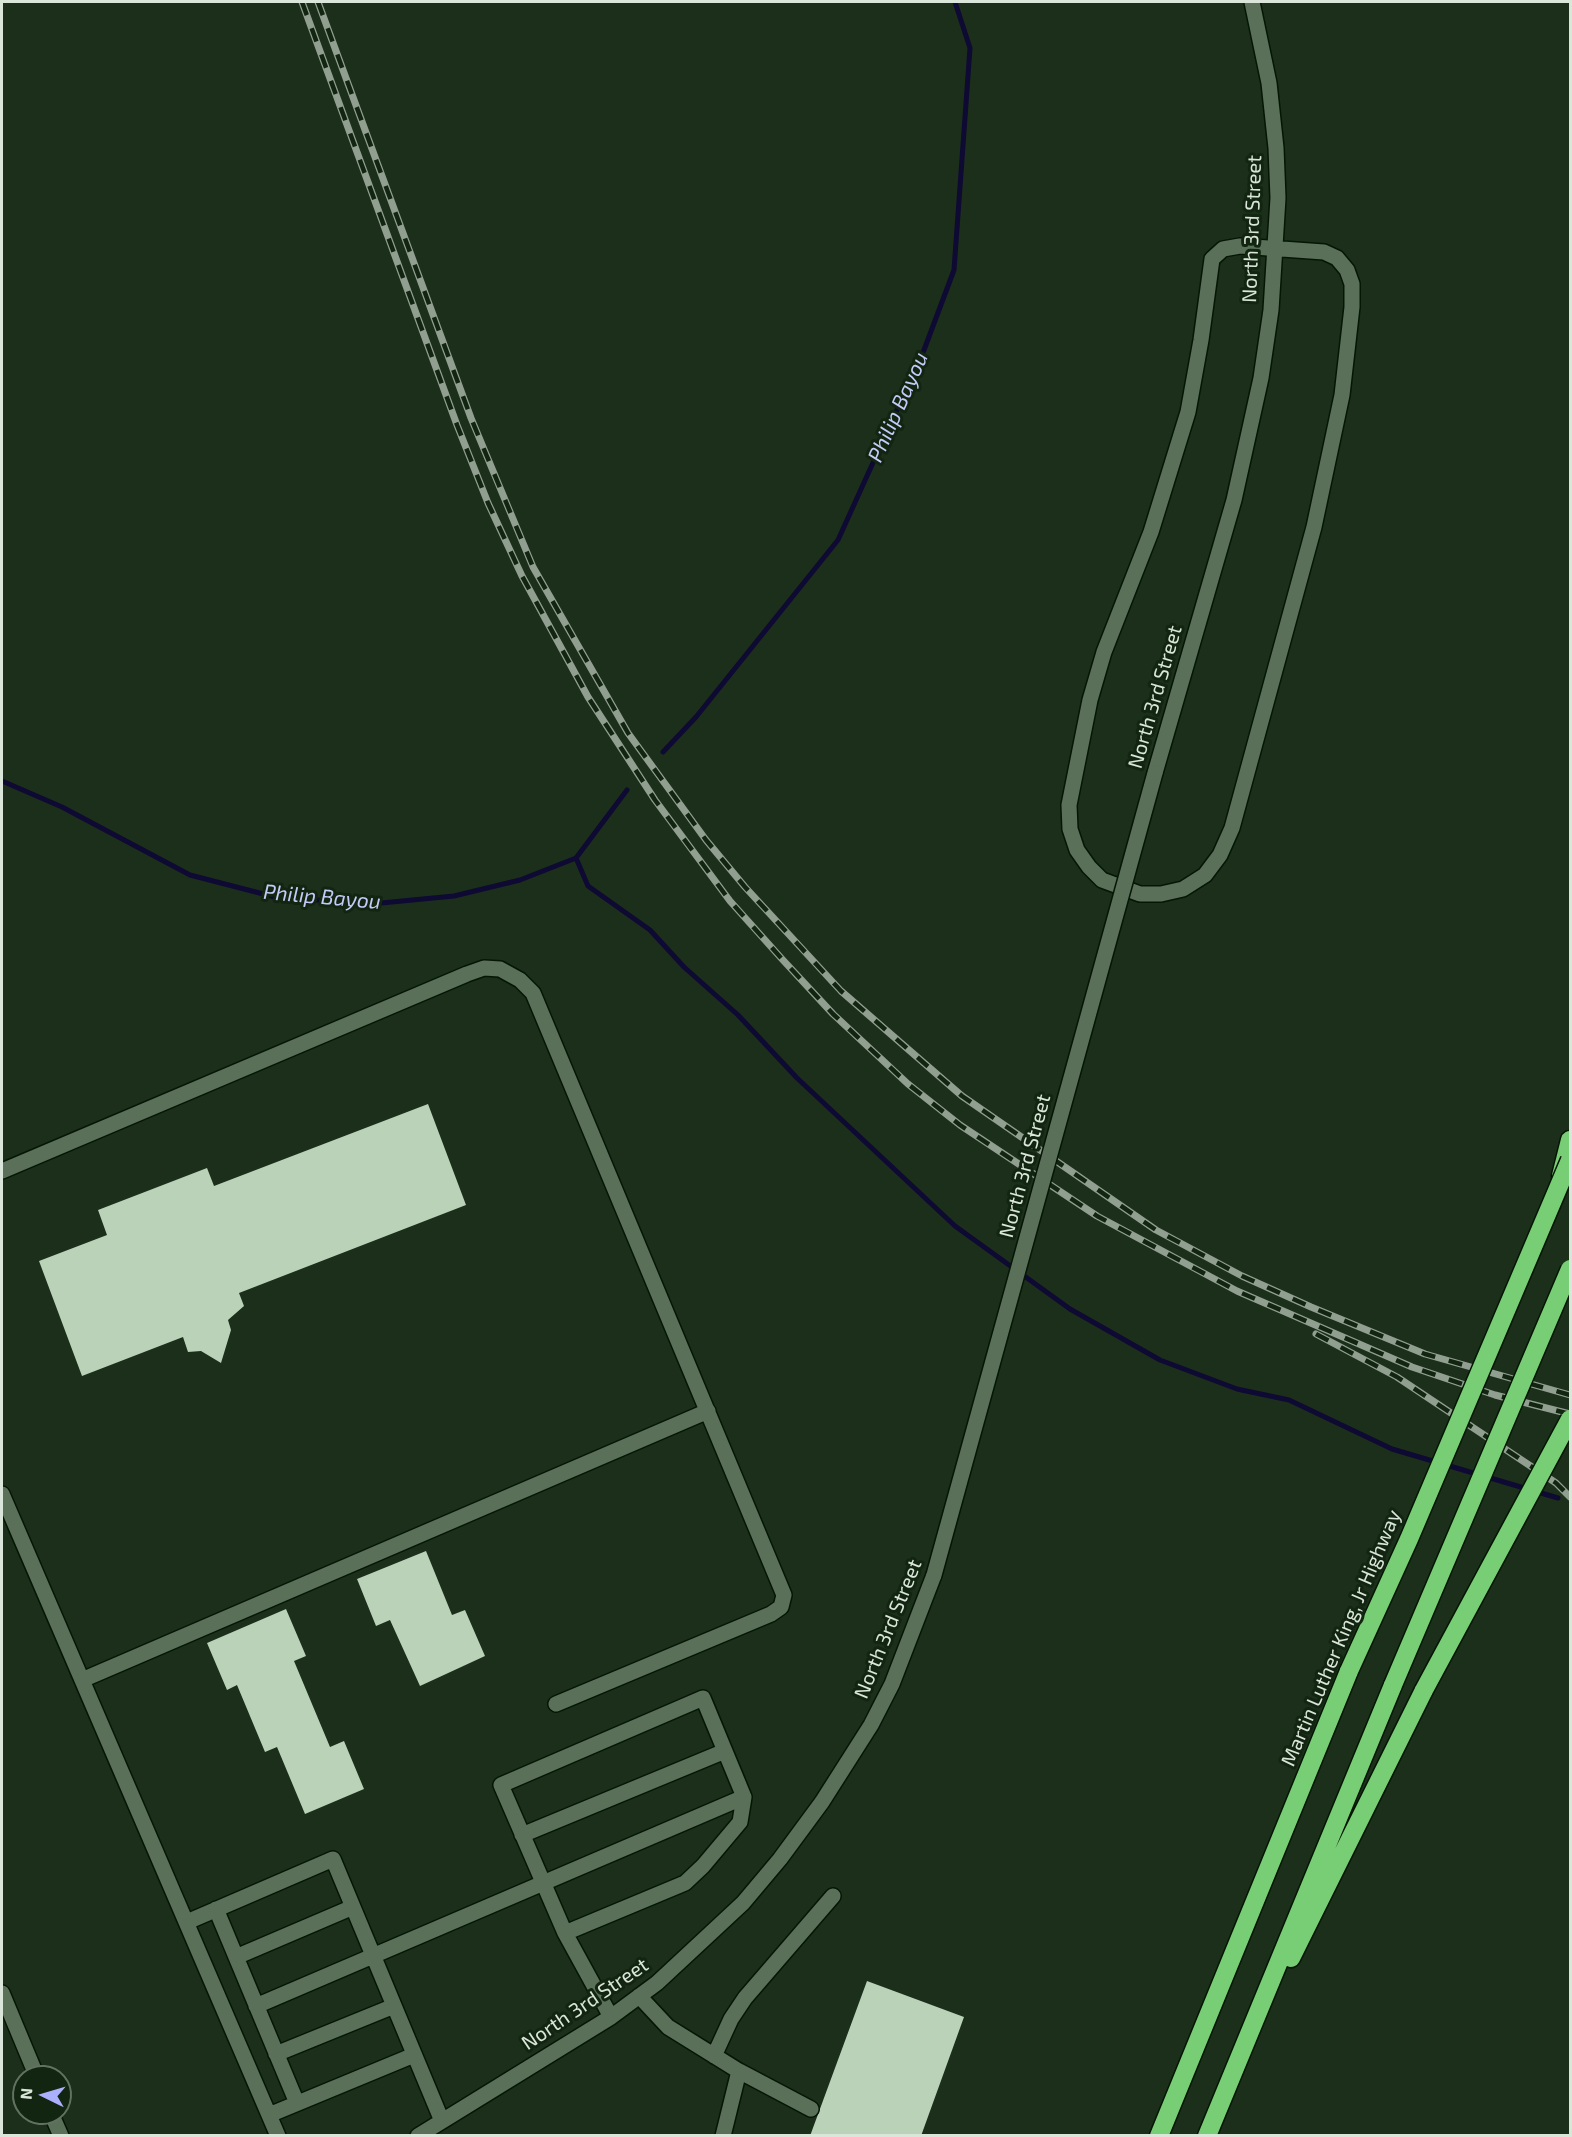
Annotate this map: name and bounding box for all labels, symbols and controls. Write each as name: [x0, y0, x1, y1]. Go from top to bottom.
street label: North 3rd Street: [1237, 155, 1267, 303]
water label: Philip Bayou: [863, 348, 933, 466]
street label: North 3rd Street: [1123, 623, 1187, 771]
water label: Philip Bayou: [262, 879, 382, 915]
street label: North 3rd Street: [994, 1092, 1056, 1240]
street label: Martin Luther King, Jr Highway: [1276, 1506, 1406, 1770]
street label: North 3rd Street: [849, 1556, 927, 1702]
street label: North 3rd Street: [517, 1953, 653, 2055]
north arrow: [12, 2065, 72, 2125]
text: N: [16, 2087, 36, 2100]

